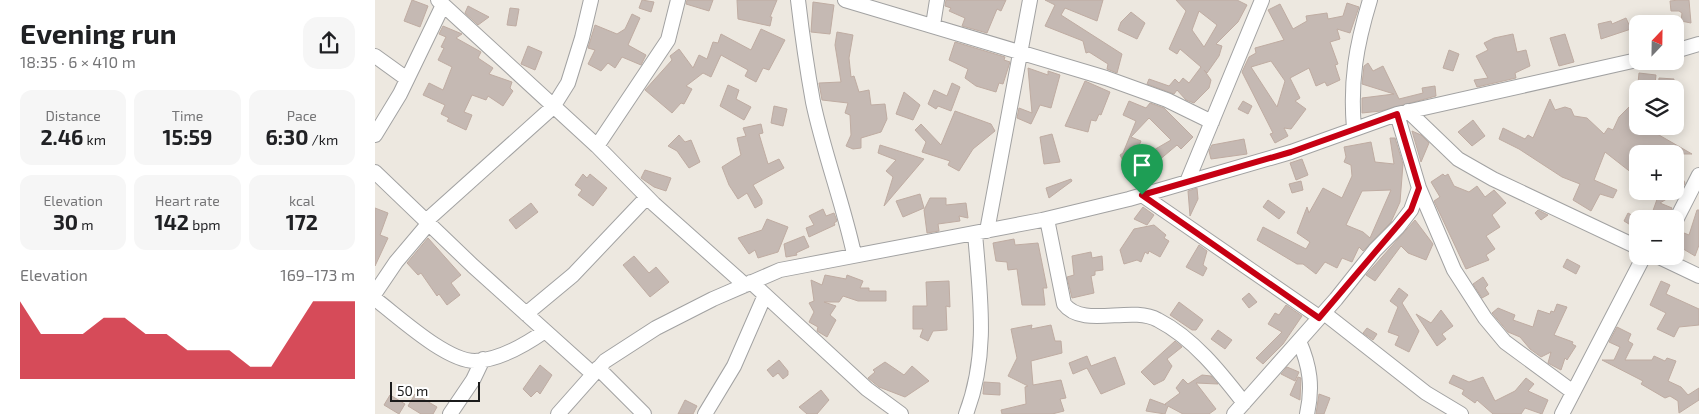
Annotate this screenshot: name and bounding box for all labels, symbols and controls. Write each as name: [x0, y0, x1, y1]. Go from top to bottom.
north arrow: [1629, 15, 1684, 70]
map controls: [1629, 15, 1684, 265]
text: Evening run: [20, 16, 177, 50]
button: share: [303, 17, 355, 69]
text: 18:35 · 6 × 410 m: [20, 52, 136, 71]
button: layers: [1629, 80, 1684, 135]
text: Distance: [46, 107, 101, 124]
text: Time: [172, 107, 203, 124]
text: Pace: [287, 107, 317, 124]
text: 2.46: [40, 124, 83, 149]
text: 15:59: [162, 124, 213, 149]
text: 6:30: [265, 124, 308, 149]
text: km: [83, 131, 106, 148]
text: /km: [308, 131, 338, 148]
pin: [1121, 144, 1163, 195]
button: +: [1629, 145, 1684, 200]
icon: arrive: [1128, 151, 1156, 179]
text: Elevation: [43, 192, 103, 209]
text: Heart rate: [155, 192, 220, 209]
text: kcal: [289, 192, 315, 209]
text: 30: [53, 209, 78, 234]
text: 142: [154, 209, 189, 234]
text: 172: [286, 209, 318, 234]
button: −: [1629, 210, 1684, 265]
text: m: [78, 216, 93, 233]
text: bpm: [189, 216, 221, 233]
text: Elevation: [20, 265, 88, 284]
text: 169–173 m: [280, 265, 355, 284]
scale bar: [390, 379, 480, 402]
text: 50 m: [397, 382, 428, 399]

